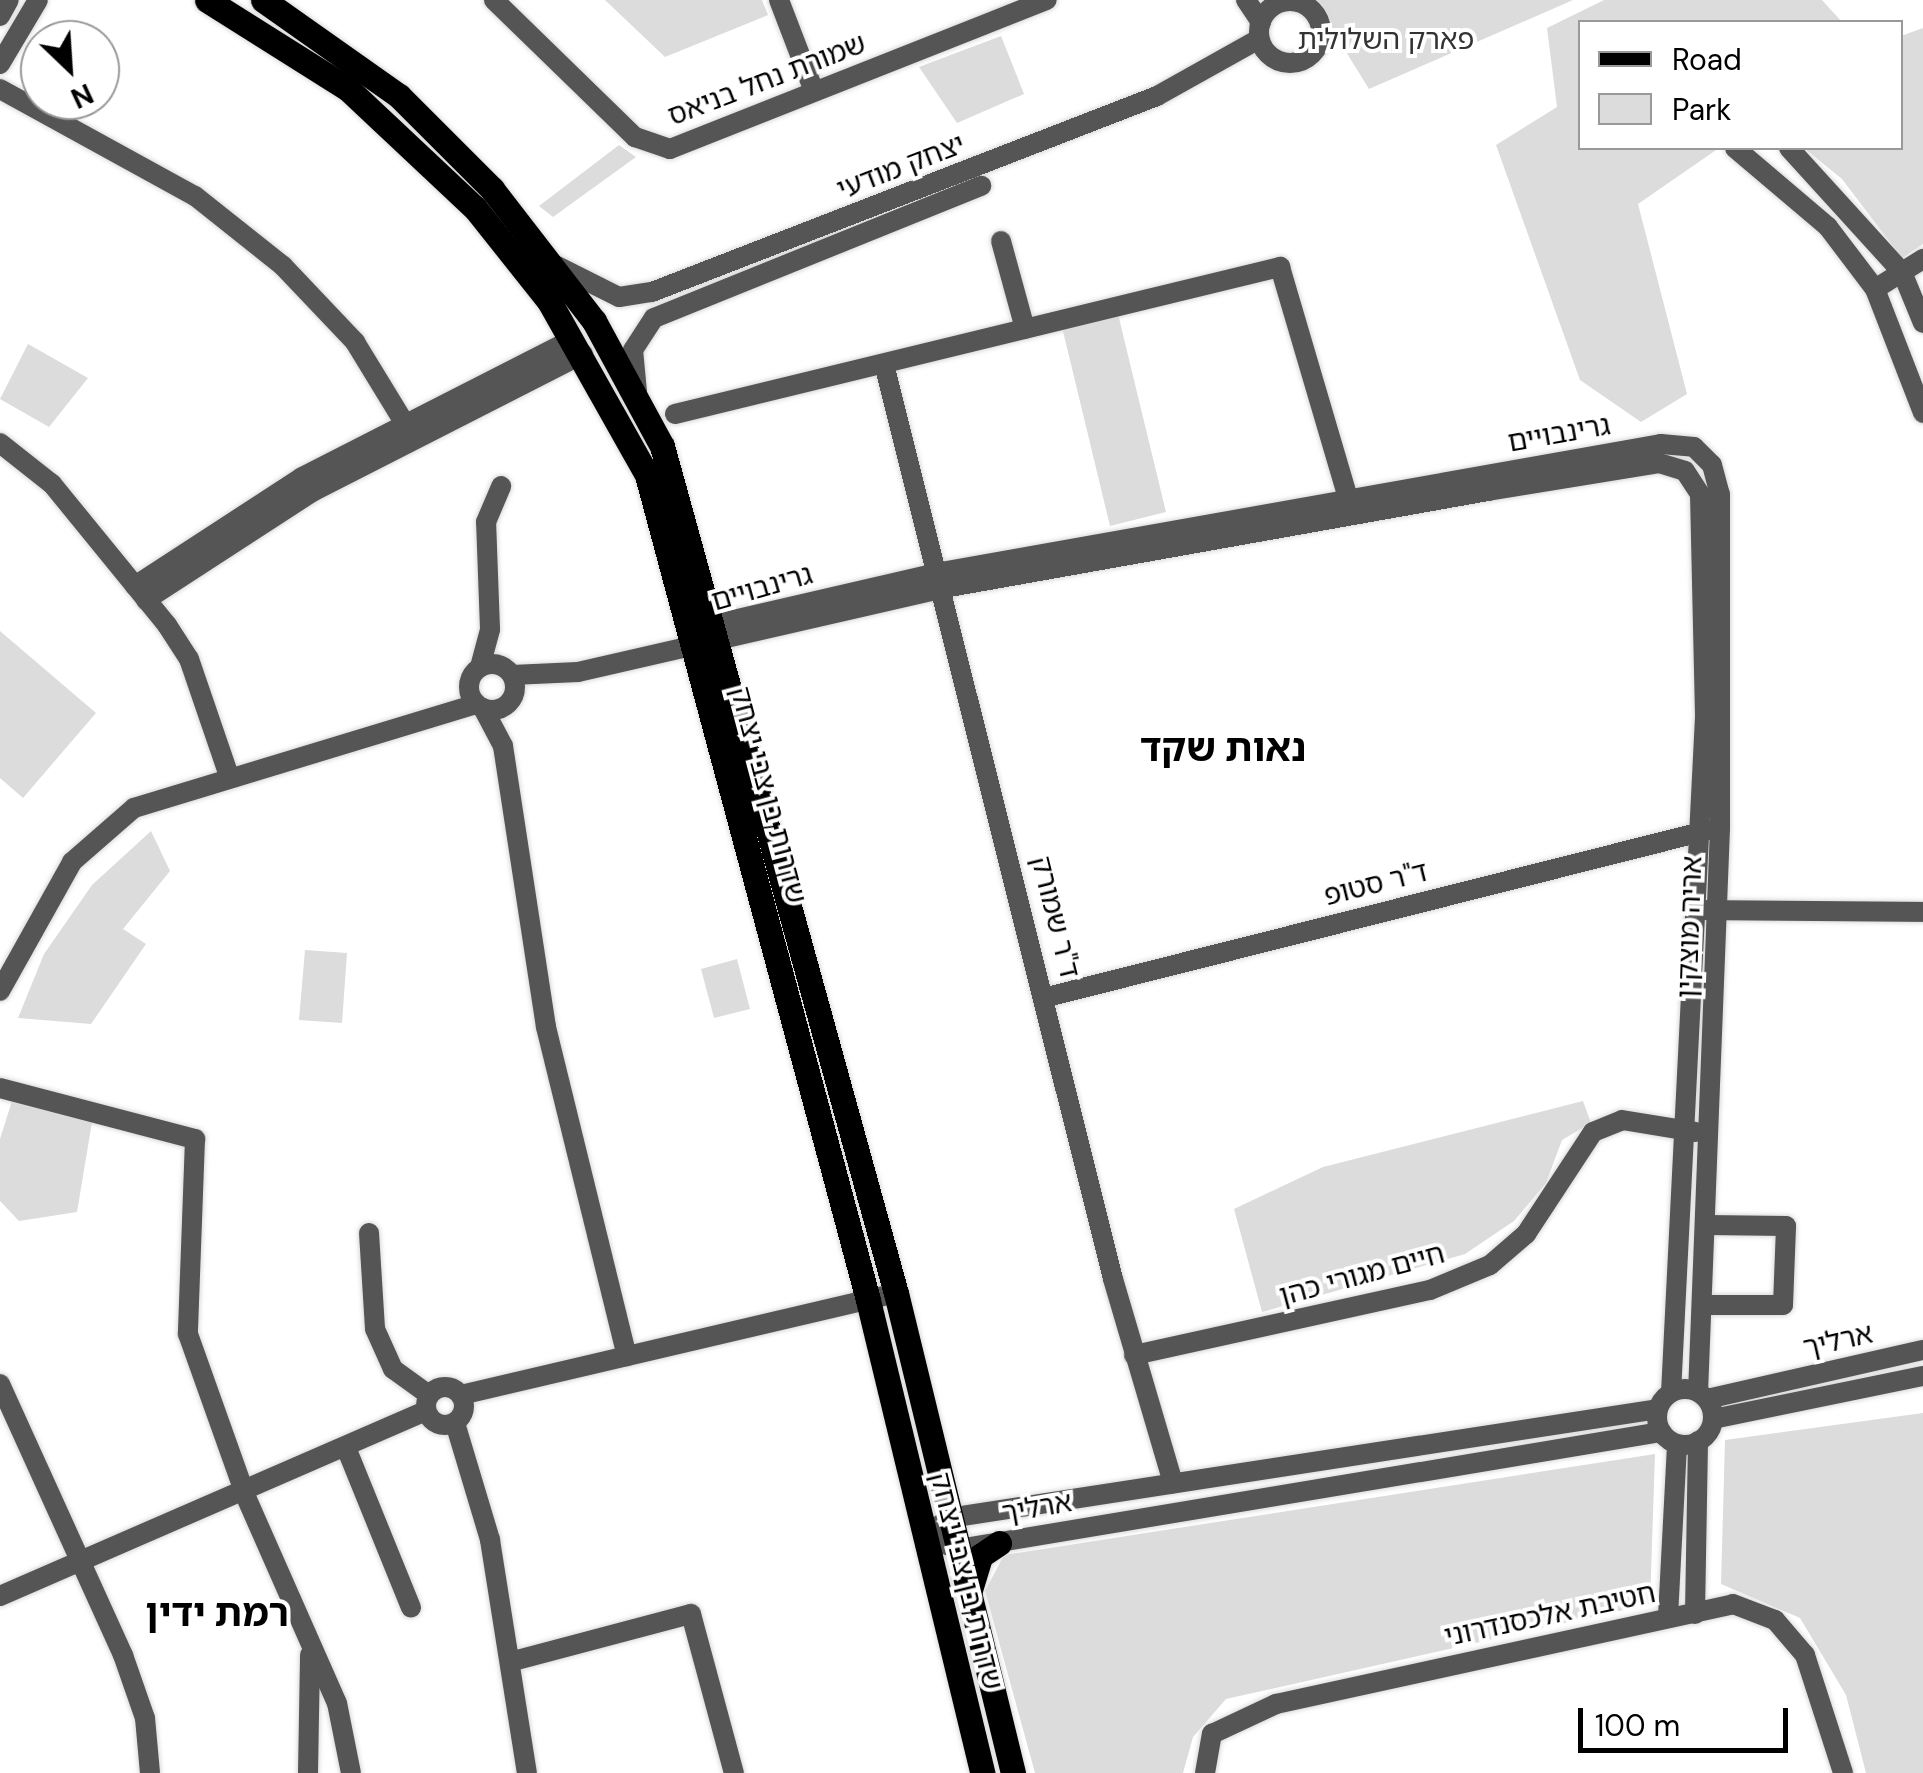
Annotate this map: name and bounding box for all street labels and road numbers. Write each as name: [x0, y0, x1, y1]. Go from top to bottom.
street label: שמורת נחל בניאס: [663, 27, 871, 133]
street label: יצחק מודעי: [832, 127, 970, 207]
street label: גרינבויים: [1505, 408, 1613, 460]
street label: גרינבויים: [708, 558, 816, 618]
street label: שדרות בן צבי יצחק: [723, 683, 813, 907]
street label: ד"ר שמורק: [1024, 852, 1086, 982]
street label: ד"ר סטופ: [1321, 855, 1431, 913]
street label: אריה מוצקין: [1671, 855, 1709, 999]
street label: חיים מגורי כהן: [1276, 1237, 1448, 1313]
street label: ארליך: [1800, 1317, 1876, 1365]
street label: שדרות בן צבי יצחק: [923, 1469, 1009, 1693]
street label: ארליך: [999, 1485, 1075, 1531]
street label: חטיבת אלכסנדרוני: [1441, 1576, 1659, 1654]

